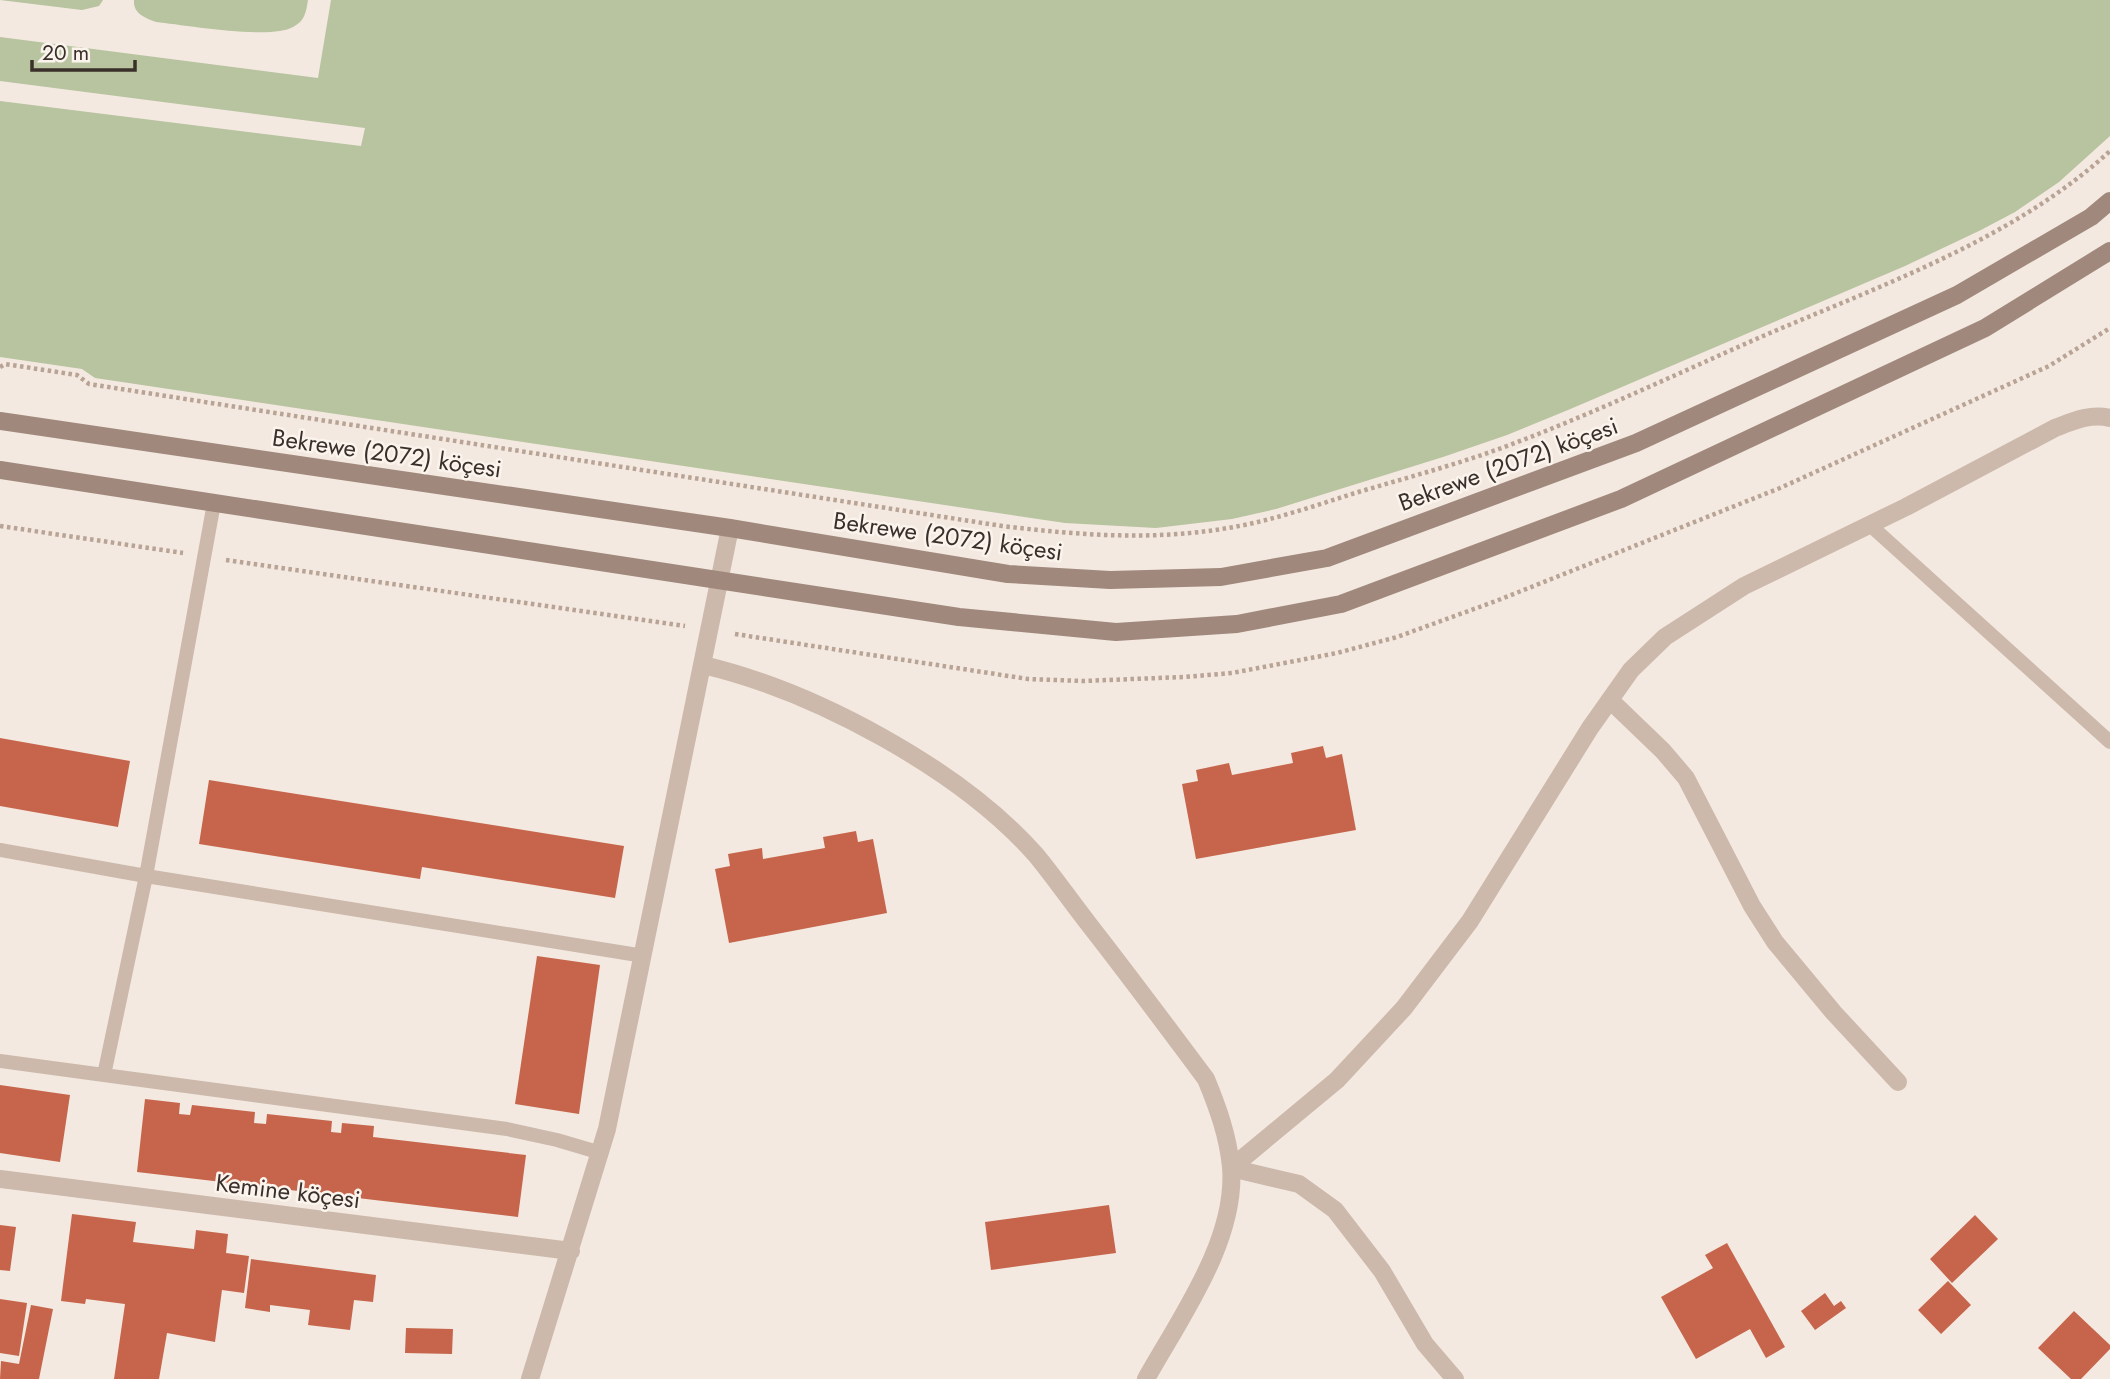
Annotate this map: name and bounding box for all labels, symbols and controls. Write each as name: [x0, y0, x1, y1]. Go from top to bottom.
scale bar: [32, 28, 135, 72]
text: 20 m: [42, 38, 89, 68]
street label: Bekrewe (2072) köçesi: [1393, 408, 1623, 520]
street label: Bekrewe (2072) köçesi: [270, 420, 504, 486]
street label: Bekrewe (2072) köçesi: [831, 503, 1065, 569]
street label: Kemine köçesi: [214, 1165, 362, 1217]

